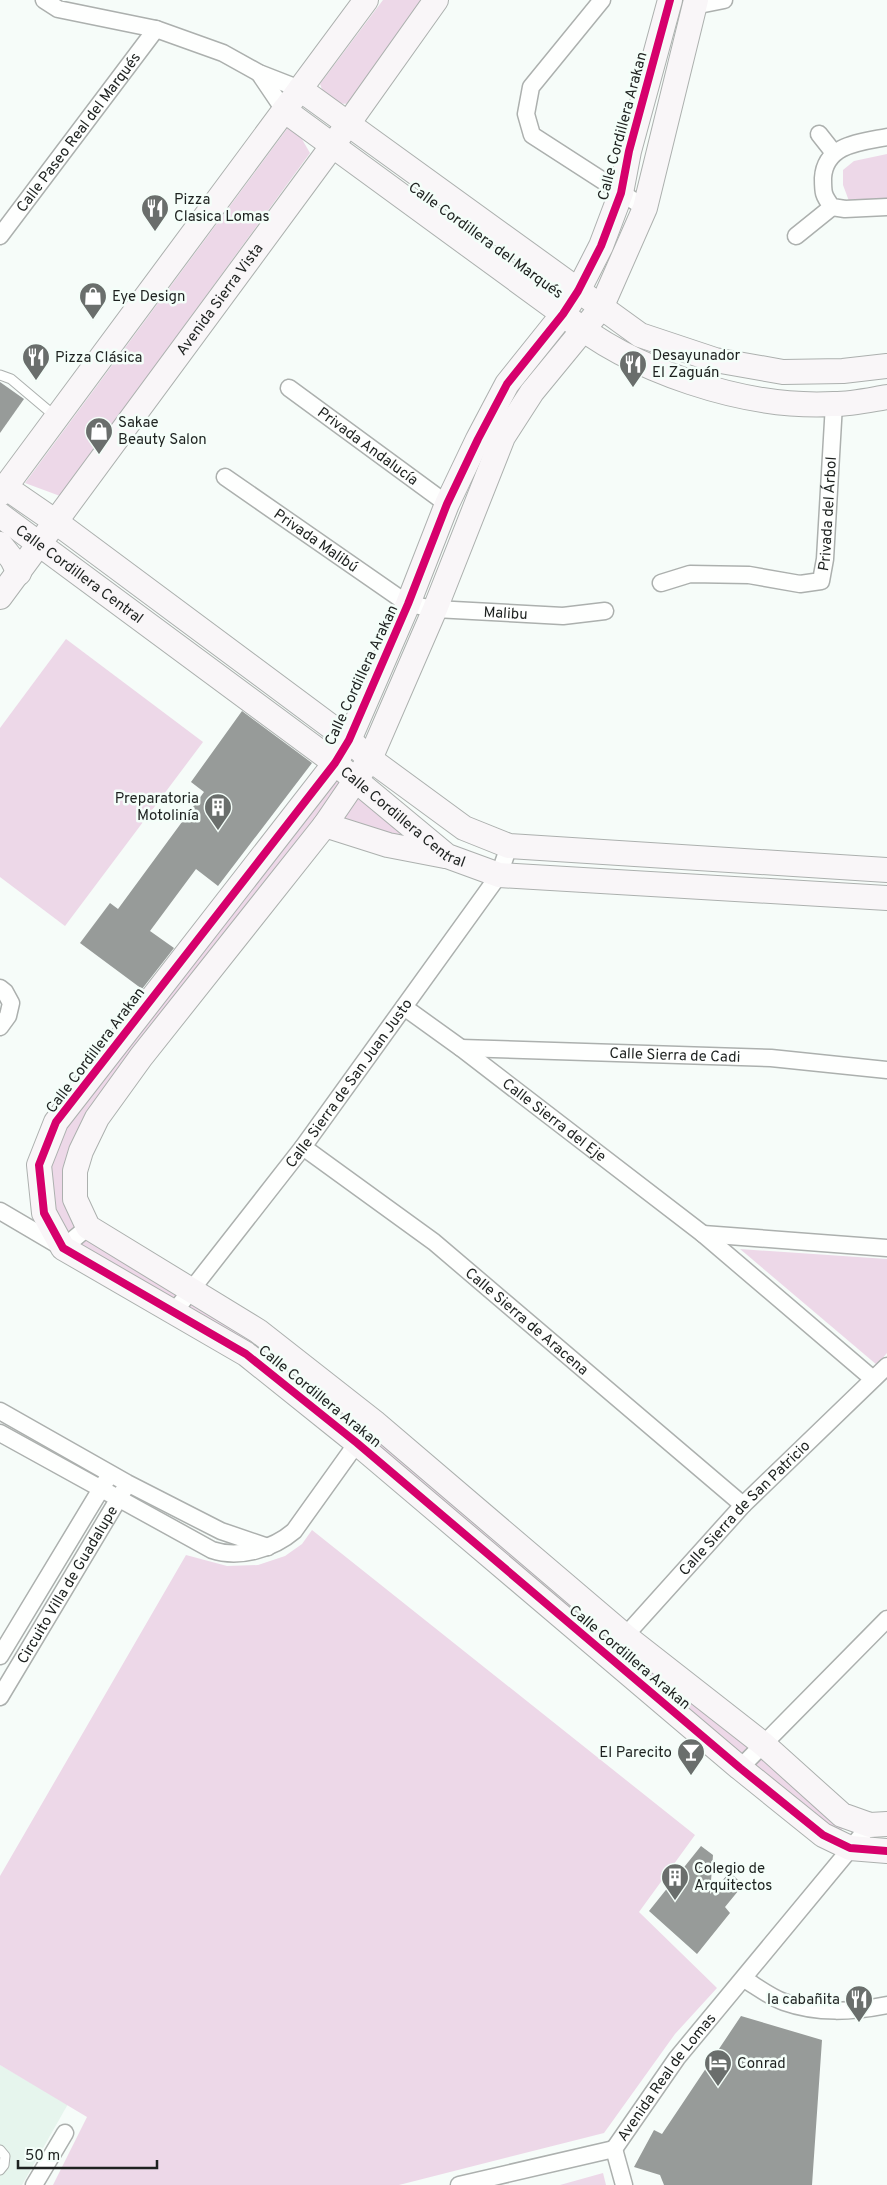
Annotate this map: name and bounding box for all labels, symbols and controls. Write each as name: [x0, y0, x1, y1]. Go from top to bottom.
street label: Calle Paseo Real del Marqués: [13, 49, 146, 217]
street label: Calle Cordillera Arakan: [594, 50, 652, 203]
street label: Calle Cordillera del Marqués: [404, 179, 566, 304]
place label: Pizza Clasica Lomas: [174, 191, 270, 227]
restaurant icon: Pizza Clasica Lomas: [140, 193, 170, 232]
street label: Avenida Sierra Vista: [173, 240, 268, 360]
shop icon: Eye Design: [78, 281, 108, 320]
place label: Eye Design: [112, 288, 185, 307]
restaurant icon: Pizza Clásica: [21, 342, 51, 381]
place label: Desayunador El Zaguán: [652, 347, 741, 383]
place label: Pizza Clásica: [55, 349, 142, 368]
restaurant icon: Desayunador El Zaguán: [618, 349, 648, 388]
street label: Privada Andalucía: [313, 404, 421, 491]
place label: Sakae Beauty Salon: [118, 414, 207, 450]
shop icon: Sakae Beauty Salon: [84, 416, 114, 455]
street label: Privada del Árbol: [815, 456, 842, 573]
street label: Privada Malibú: [269, 506, 361, 577]
street label: Calle Cordillera Central: [11, 521, 146, 629]
street label: Calle Cordillera Arakan: [321, 602, 403, 749]
street label: Malibu: [483, 604, 528, 625]
street label: Calle Cordillera Central: [336, 763, 468, 873]
place label: Preparatoria Motolinía: [115, 790, 199, 826]
building icon: Preparatoria Motolinía: [203, 792, 233, 831]
street label: Calle Cordillera Arakan: [43, 984, 150, 1118]
street label: Calle Sierra de San Juan Justo: [282, 996, 418, 1172]
street label: Calle Sierra de Cadi: [609, 1045, 741, 1068]
street label: Calle Sierra del Eje: [498, 1075, 609, 1167]
street label: Calle Sierra de Aracena: [460, 1264, 592, 1380]
street label: Calle Cordillera Arakan: [254, 1342, 384, 1453]
street label: Calle Sierra de San Patricio: [676, 1437, 815, 1580]
street label: Circuito Villa de Guadalupe: [14, 1503, 123, 1668]
street label: Calle Cordillera Arakan: [564, 1602, 694, 1715]
bar icon: El Parecito: [676, 1737, 706, 1776]
place label: El Parecito: [599, 1744, 672, 1763]
place label: Colegio de Arquitectos: [694, 1860, 772, 1896]
building icon: Colegio de Arquitectos: [660, 1862, 690, 1901]
restaurant icon: la cabañita: [844, 1984, 874, 2023]
place label: la cabañita: [767, 1991, 840, 2010]
street label: Avenida Real de Lomas: [614, 2010, 721, 2146]
hotel icon: Conrad: [703, 2048, 733, 2087]
place label: Conrad: [737, 2055, 786, 2074]
scale bar: [18, 2138, 156, 2170]
text: 50 m: [25, 2147, 60, 2166]

